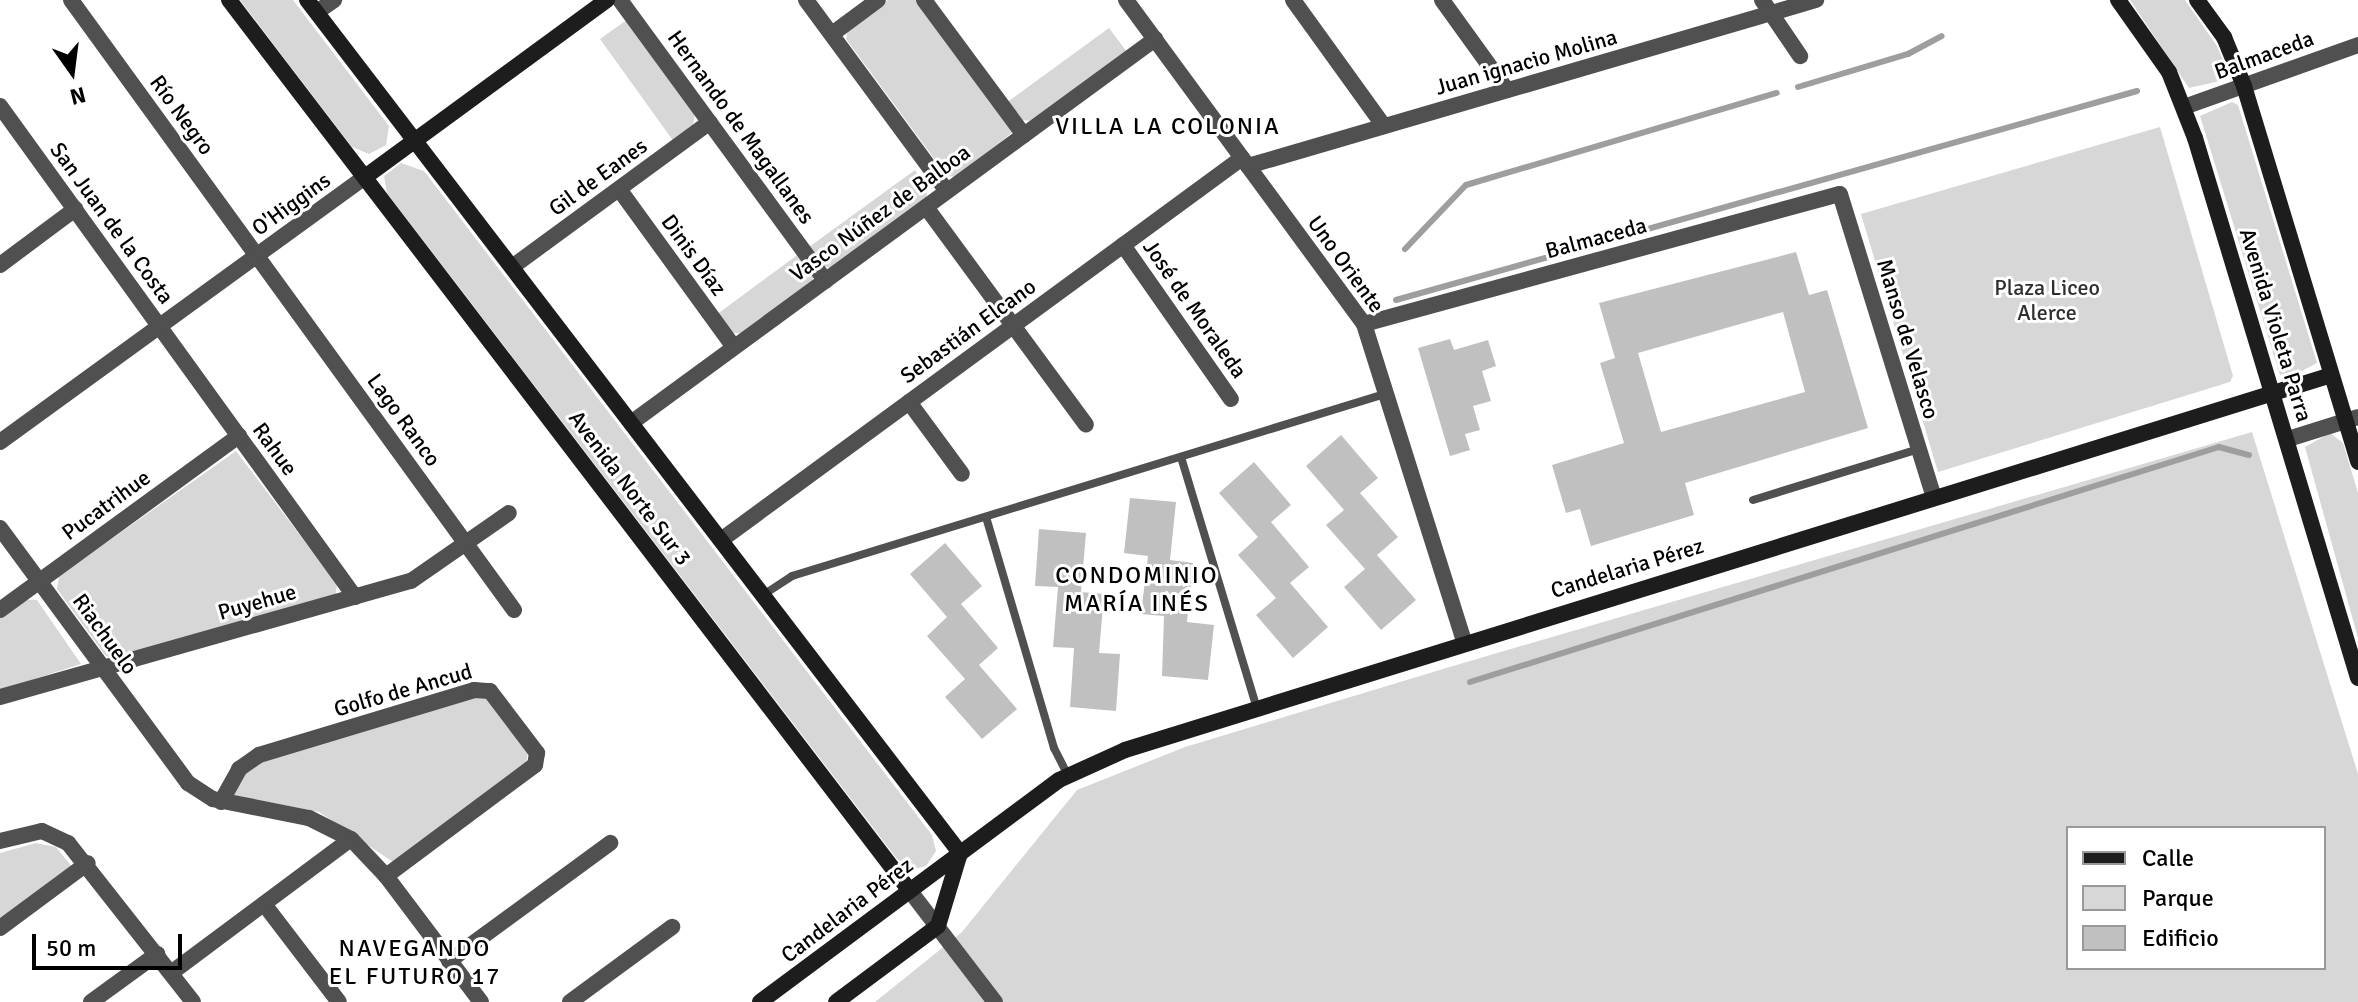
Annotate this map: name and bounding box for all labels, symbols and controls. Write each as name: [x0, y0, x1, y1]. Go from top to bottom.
street label: Juan ignacio Molina: [1432, 23, 1620, 101]
street label: Hernando de Magallanes: [662, 25, 820, 229]
street label: Balmaceda: [2211, 25, 2317, 85]
north arrow: [32, 32, 112, 112]
street label: Río Negro: [144, 70, 220, 160]
text: N: [67, 81, 89, 111]
district label: VILLA LA COLONIA: [1055, 113, 1281, 141]
street label: Gil de Eanes: [544, 133, 652, 221]
street label: San Juan de la Costa: [45, 137, 179, 309]
street label: Vasco Núñez de Balboa: [785, 139, 975, 287]
street label: O'Higgins: [247, 167, 335, 241]
street label: Dinis Díaz: [656, 209, 732, 301]
street label: Uno Oriente: [1302, 210, 1390, 318]
street label: Balmaceda: [1543, 212, 1649, 264]
street label: Avenida Violeta Parra: [2234, 225, 2318, 425]
street label: José de Moraleda: [1138, 235, 1252, 383]
street label: Manso de Velasco: [1871, 256, 1945, 422]
street label: Sebastián Elcano: [895, 273, 1041, 389]
park label: Plaza Liceo Alerce: [1994, 274, 2100, 326]
street label: Lago Ranco: [362, 369, 446, 471]
street label: Avenida Norte Sur 3: [563, 405, 697, 571]
street label: Rahue: [247, 417, 303, 481]
street label: Pucatrihue: [57, 464, 155, 546]
street label: Candelaria Pérez: [1547, 532, 1707, 604]
district label: CONDOMINIO MARÍA INÉS: [1055, 562, 1219, 618]
street label: Puyehue: [215, 578, 299, 626]
street label: Riachuelo: [67, 589, 143, 679]
street label: Golfo de Ancud: [331, 658, 475, 722]
legend: [2066, 826, 2326, 970]
text: Calle: [2142, 843, 2194, 873]
street label: Candelaria Pérez: [776, 852, 918, 968]
text: Parque: [2142, 883, 2214, 913]
scale bar: [36, 918, 186, 968]
text: Edificio: [2142, 923, 2219, 953]
text: 50 m: [46, 933, 96, 963]
district label: NAVEGANDO EL FUTURO 17: [329, 935, 501, 991]

